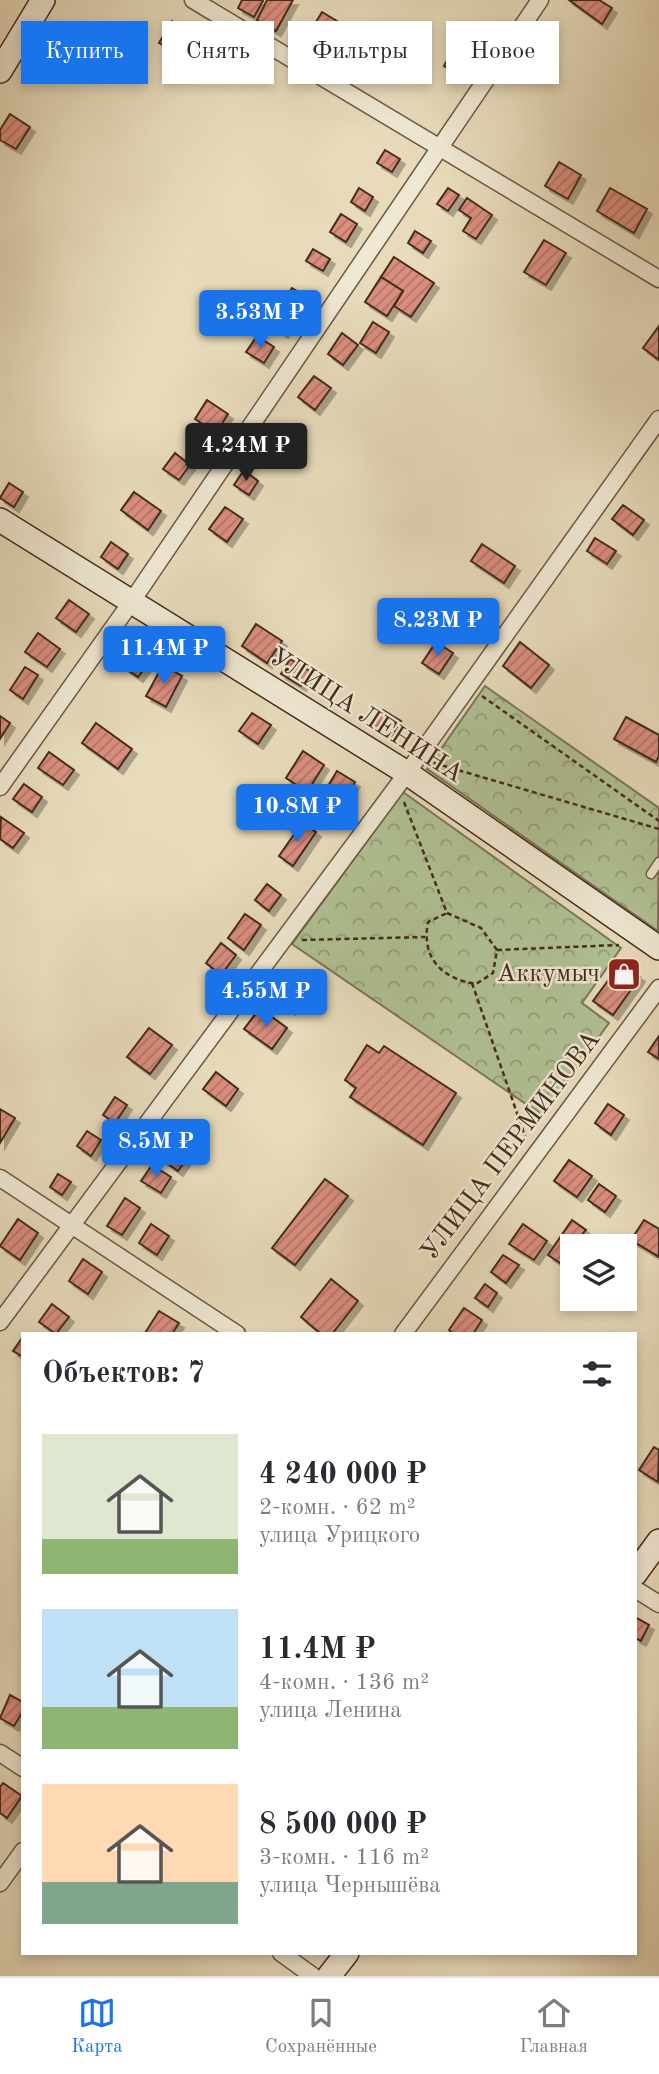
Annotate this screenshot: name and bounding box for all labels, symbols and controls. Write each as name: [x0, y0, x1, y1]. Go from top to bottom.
chip: Купить: [21, 21, 148, 84]
chip: Снять: [162, 21, 274, 84]
chip: Фильтры: [288, 21, 432, 84]
chip: Новое: [446, 21, 559, 84]
pin: 3.53M ₽: [195, 290, 325, 350]
text: 3.53M ₽: [215, 301, 305, 324]
pin: 4.24M ₽: [181, 424, 311, 483]
text: 4.24M ₽: [201, 434, 291, 457]
pin: 8.23M ₽: [373, 598, 503, 658]
text: 8.23M ₽: [393, 609, 483, 632]
pin: 11.4M ₽: [99, 626, 229, 686]
text: 11.4M ₽: [119, 637, 209, 660]
street label: УЛИЦА ЛЕНИНА: [265, 644, 468, 788]
pin: 10.8M ₽: [232, 784, 362, 844]
text: 10.8M ₽: [252, 795, 342, 818]
shop icon: Аккумыч: [605, 955, 643, 993]
place label: Аккумыч: [496, 961, 600, 987]
pin: 4.55M ₽: [201, 970, 331, 1029]
text: 4.55M ₽: [221, 980, 311, 1003]
street label: УЛИЦА ПЕРМИНОВА: [417, 1027, 606, 1265]
pin: 8.5M ₽: [99, 1120, 213, 1179]
text: 8.5M ₽: [118, 1130, 194, 1153]
map controls: [560, 1234, 637, 1311]
button: layers: [560, 1234, 637, 1311]
icon: filters: [578, 1355, 616, 1393]
text: Объектов: 7: [42, 1359, 205, 1389]
text: 4 240 000 ₽: [259, 1460, 427, 1490]
icon: home: [98, 1462, 182, 1546]
text: 2-комн. · 62 m²: [259, 1496, 416, 1519]
text: улица Урицкого: [259, 1524, 420, 1547]
text: 11.4M ₽: [259, 1635, 376, 1665]
icon: home: [98, 1637, 182, 1721]
text: 4-комн. · 136 m²: [259, 1671, 429, 1694]
text: улица Ленина: [259, 1699, 402, 1722]
text: 8 500 000 ₽: [259, 1810, 427, 1840]
icon: home: [98, 1812, 182, 1896]
text: 3-комн. · 116 m²: [259, 1846, 429, 1869]
text: улица Чернышёва: [259, 1874, 441, 1897]
tab: Карта: [71, 1994, 123, 2059]
tab: Сохранённые: [265, 1994, 377, 2059]
tab: Главная: [520, 1994, 588, 2059]

